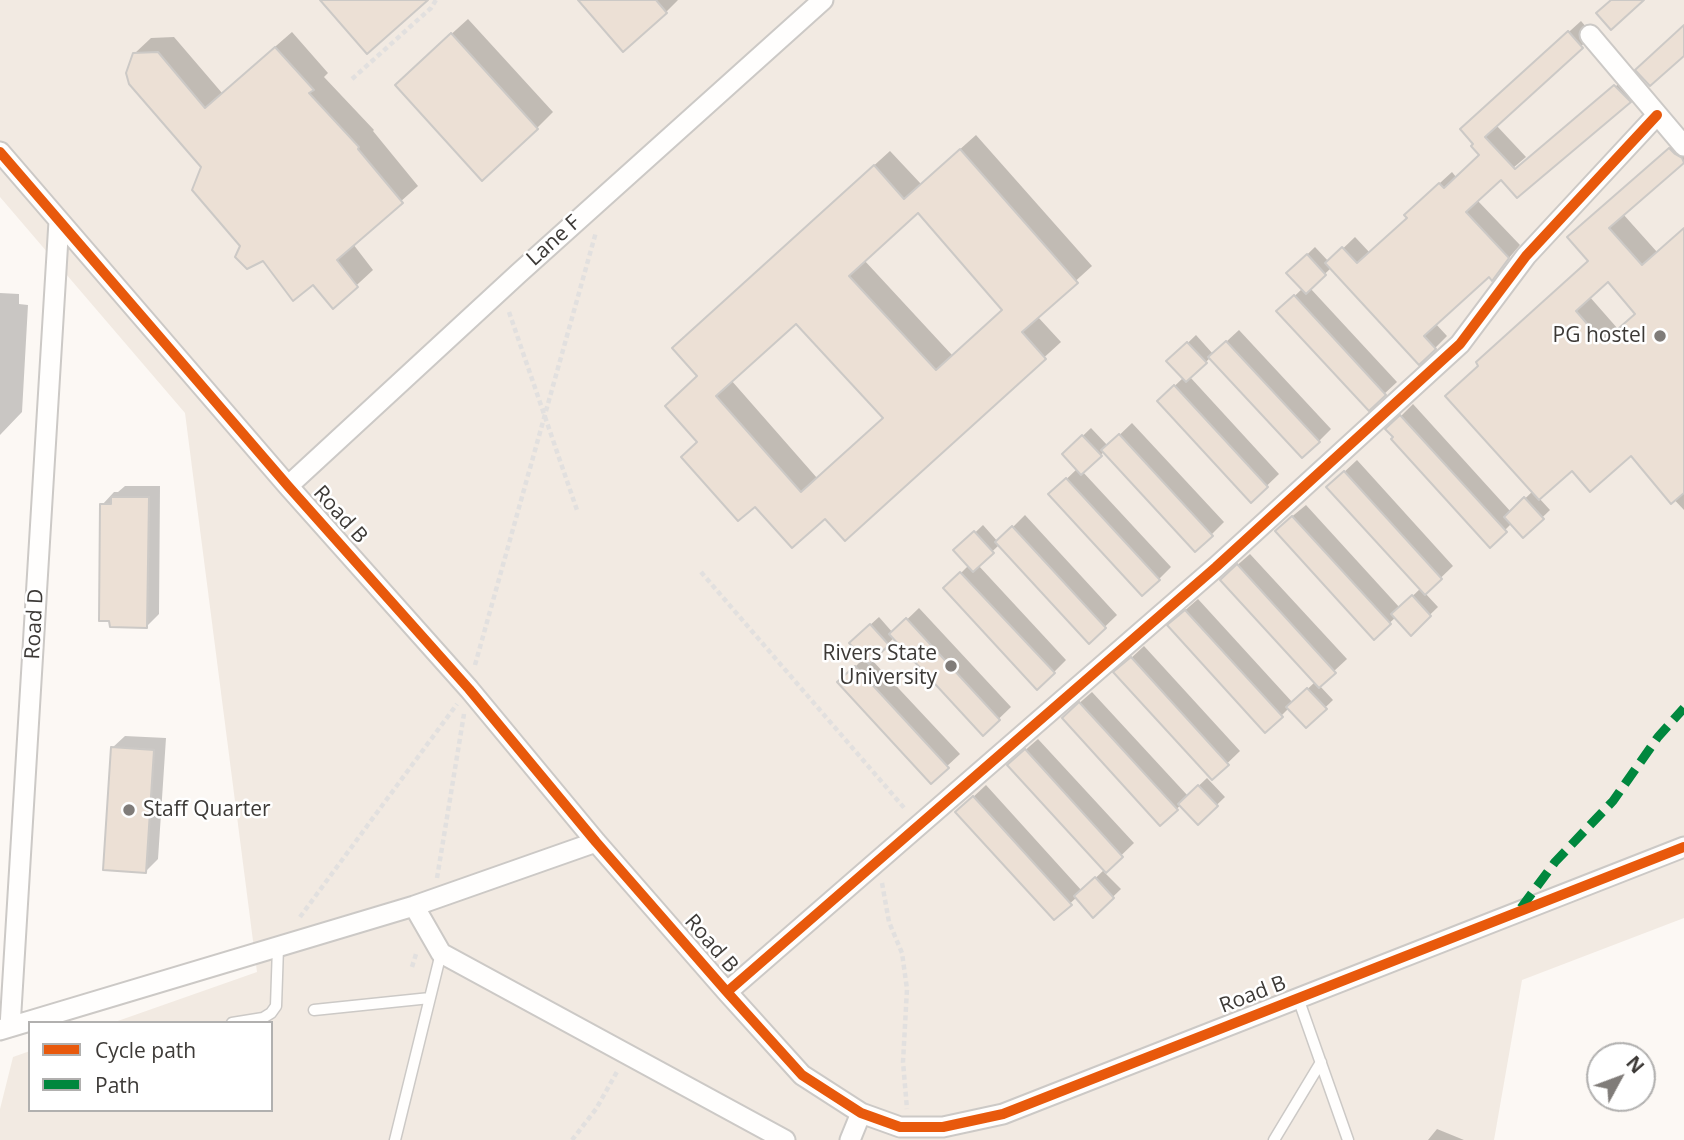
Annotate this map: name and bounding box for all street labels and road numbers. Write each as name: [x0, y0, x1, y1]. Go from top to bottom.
street label: Lane F: [522, 210, 586, 272]
street label: Road B: [308, 481, 372, 549]
street label: Road D: [21, 588, 49, 660]
street label: Road B: [679, 910, 743, 978]
street label: Road B: [1216, 971, 1290, 1019]

